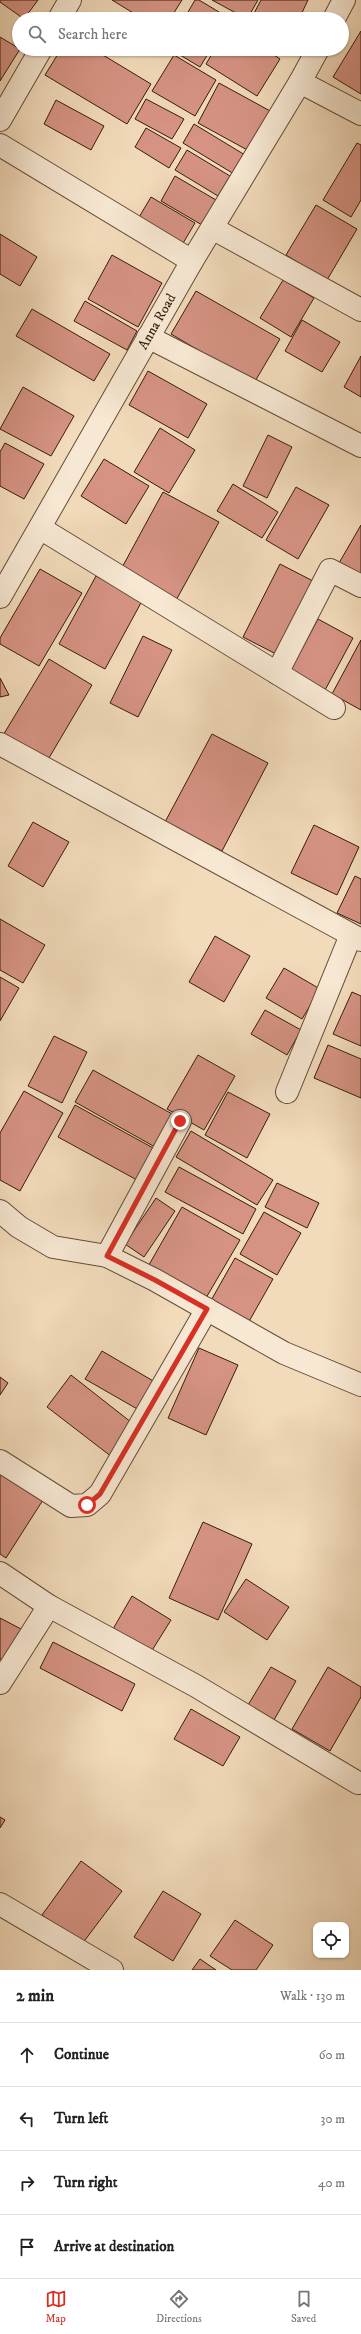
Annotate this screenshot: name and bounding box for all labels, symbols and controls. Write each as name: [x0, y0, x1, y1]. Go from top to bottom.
search box: [12, 12, 349, 56]
icon: search: [26, 23, 48, 45]
text: Search here: [58, 25, 127, 44]
street label: Anna Road: [134, 291, 180, 353]
route end: [171, 1112, 189, 1130]
route start: [78, 1496, 96, 1514]
map controls: [313, 1922, 349, 1958]
button: locate: [313, 1922, 349, 1958]
text: 2 min: [16, 1985, 54, 2007]
text: Walk · 130 m: [280, 1988, 345, 2004]
icon: ahead: [16, 2044, 38, 2066]
text: Continue: [54, 2045, 109, 2064]
text: 60 m: [319, 2047, 345, 2063]
icon: left: [16, 2108, 38, 2130]
text: Turn left: [54, 2109, 108, 2128]
text: 30 m: [321, 2111, 345, 2127]
icon: right: [16, 2172, 38, 2194]
text: Turn right: [54, 2173, 117, 2192]
text: 40 m: [318, 2175, 345, 2191]
icon: arrive: [16, 2236, 38, 2258]
text: Arrive at destination: [54, 2237, 174, 2256]
tab: Map: [45, 2288, 67, 2326]
tab: Directions: [156, 2288, 202, 2326]
tab: Saved: [291, 2288, 316, 2326]

